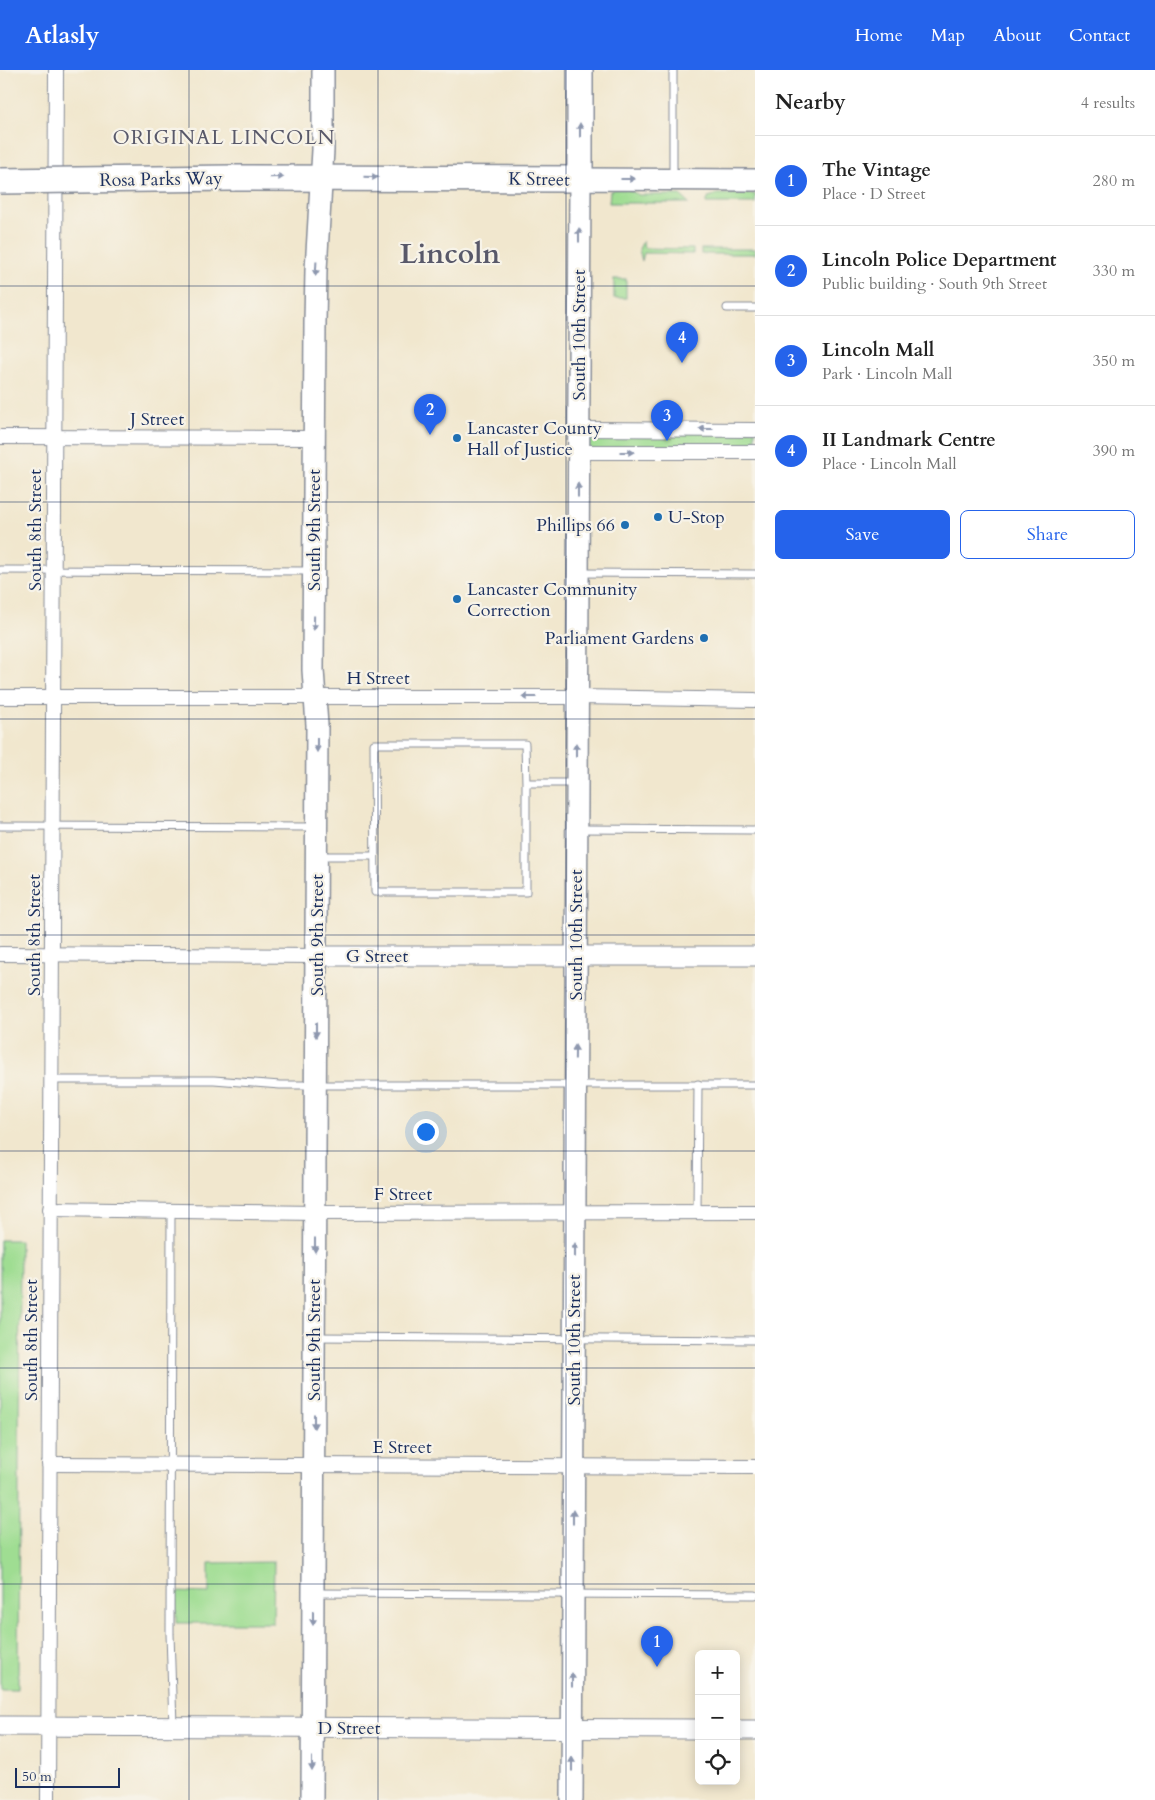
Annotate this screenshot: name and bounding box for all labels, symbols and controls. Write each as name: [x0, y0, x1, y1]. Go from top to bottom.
text: Atlasly: [25, 19, 99, 52]
text: Home: [855, 23, 903, 48]
text: Map: [931, 23, 965, 48]
text: About: [993, 23, 1041, 48]
text: Contact: [1069, 23, 1130, 48]
text: Nearby: [775, 88, 846, 117]
text: 4 results: [1081, 92, 1135, 114]
one-way arrow: [576, 122, 584, 138]
district label: ORIGINAL LINCOLN: [112, 124, 336, 151]
text: The Vintage: [822, 157, 931, 183]
street label: Rosa Parks Way: [99, 166, 223, 193]
street label: K Street: [508, 166, 570, 193]
text: 1: [787, 170, 795, 192]
text: 280 m: [1093, 170, 1135, 192]
one-way arrow: [269, 173, 285, 181]
one-way arrow: [363, 173, 379, 181]
one-way arrow: [621, 175, 637, 183]
text: Place · D Street: [822, 183, 925, 205]
one-way arrow: [575, 227, 583, 243]
district label: Lincoln: [400, 235, 500, 273]
text: Lincoln Police Department: [822, 247, 1056, 273]
text: 2: [787, 260, 795, 282]
text: 330 m: [1093, 260, 1135, 282]
one-way arrow: [312, 261, 320, 277]
street label: South 10th Street: [567, 269, 592, 401]
text: Public building · South 9th Street: [822, 273, 1047, 295]
pin: 4: [666, 322, 698, 363]
text: Lincoln Mall: [822, 337, 934, 363]
text: 3: [787, 350, 795, 372]
text: 350 m: [1093, 350, 1135, 372]
text: Park · Lincoln Mall: [822, 363, 952, 385]
pin: 2: [414, 394, 446, 435]
pin: 3: [651, 400, 683, 441]
street label: J Street: [127, 407, 184, 432]
place label: Lancaster County Hall of Justice: [467, 416, 602, 462]
one-way arrow: [698, 425, 714, 433]
text: II Landmark Centre: [822, 427, 996, 453]
marker: Lancaster County Hall of Justice: [451, 432, 463, 444]
text: 4: [787, 440, 795, 462]
text: 390 m: [1093, 440, 1135, 462]
one-way arrow: [619, 448, 635, 456]
text: Place · Lincoln Mall: [822, 453, 956, 475]
street label: South 8th Street: [23, 469, 48, 591]
street label: South 9th Street: [302, 469, 327, 591]
one-way arrow: [574, 482, 582, 498]
place label: U-Stop: [668, 505, 725, 530]
button: Save: [775, 510, 950, 559]
button: Share: [960, 510, 1135, 559]
marker: U-Stop: [652, 511, 664, 523]
place label: Phillips 66: [536, 513, 615, 538]
marker: Phillips 66: [619, 519, 631, 531]
place label: Lancaster Community Correction: [467, 577, 638, 623]
marker: Lancaster Community Correction: [451, 593, 463, 605]
one-way arrow: [310, 616, 318, 632]
place label: Parliament Gardens: [545, 626, 694, 651]
marker: Parliament Gardens: [698, 632, 710, 644]
street label: H Street: [346, 666, 410, 691]
one-way arrow: [521, 693, 537, 701]
one-way arrow: [313, 737, 321, 753]
one-way arrow: [572, 742, 580, 758]
street label: South 10th Street: [564, 869, 589, 1001]
street label: South 8th Street: [22, 874, 47, 996]
street label: South 9th Street: [305, 874, 330, 996]
street label: G Street: [346, 944, 409, 969]
one-way arrow: [312, 1022, 320, 1038]
one-way arrow: [571, 1044, 579, 1060]
your location: [413, 1119, 439, 1145]
street label: F Street: [374, 1182, 433, 1207]
one-way arrow: [311, 1237, 319, 1253]
one-way arrow: [571, 1242, 579, 1258]
street label: South 10th Street: [562, 1274, 587, 1406]
street label: South 8th Street: [19, 1279, 44, 1401]
street label: South 9th Street: [302, 1279, 327, 1401]
one-way arrow: [310, 1413, 318, 1429]
street label: E Street: [372, 1435, 432, 1460]
one-way arrow: [569, 1509, 577, 1525]
one-way arrow: [309, 1611, 317, 1627]
pin: 1: [641, 1626, 673, 1667]
map controls: [695, 1650, 740, 1785]
button: +: [695, 1650, 740, 1695]
one-way arrow: [568, 1672, 576, 1688]
button: −: [695, 1695, 740, 1740]
street label: D Street: [318, 1716, 381, 1741]
button: locate: [695, 1740, 740, 1785]
one-way arrow: [308, 1756, 316, 1772]
one-way arrow: [568, 1756, 576, 1772]
scale bar: [15, 1765, 120, 1788]
text: 50 m: [22, 1767, 52, 1786]

